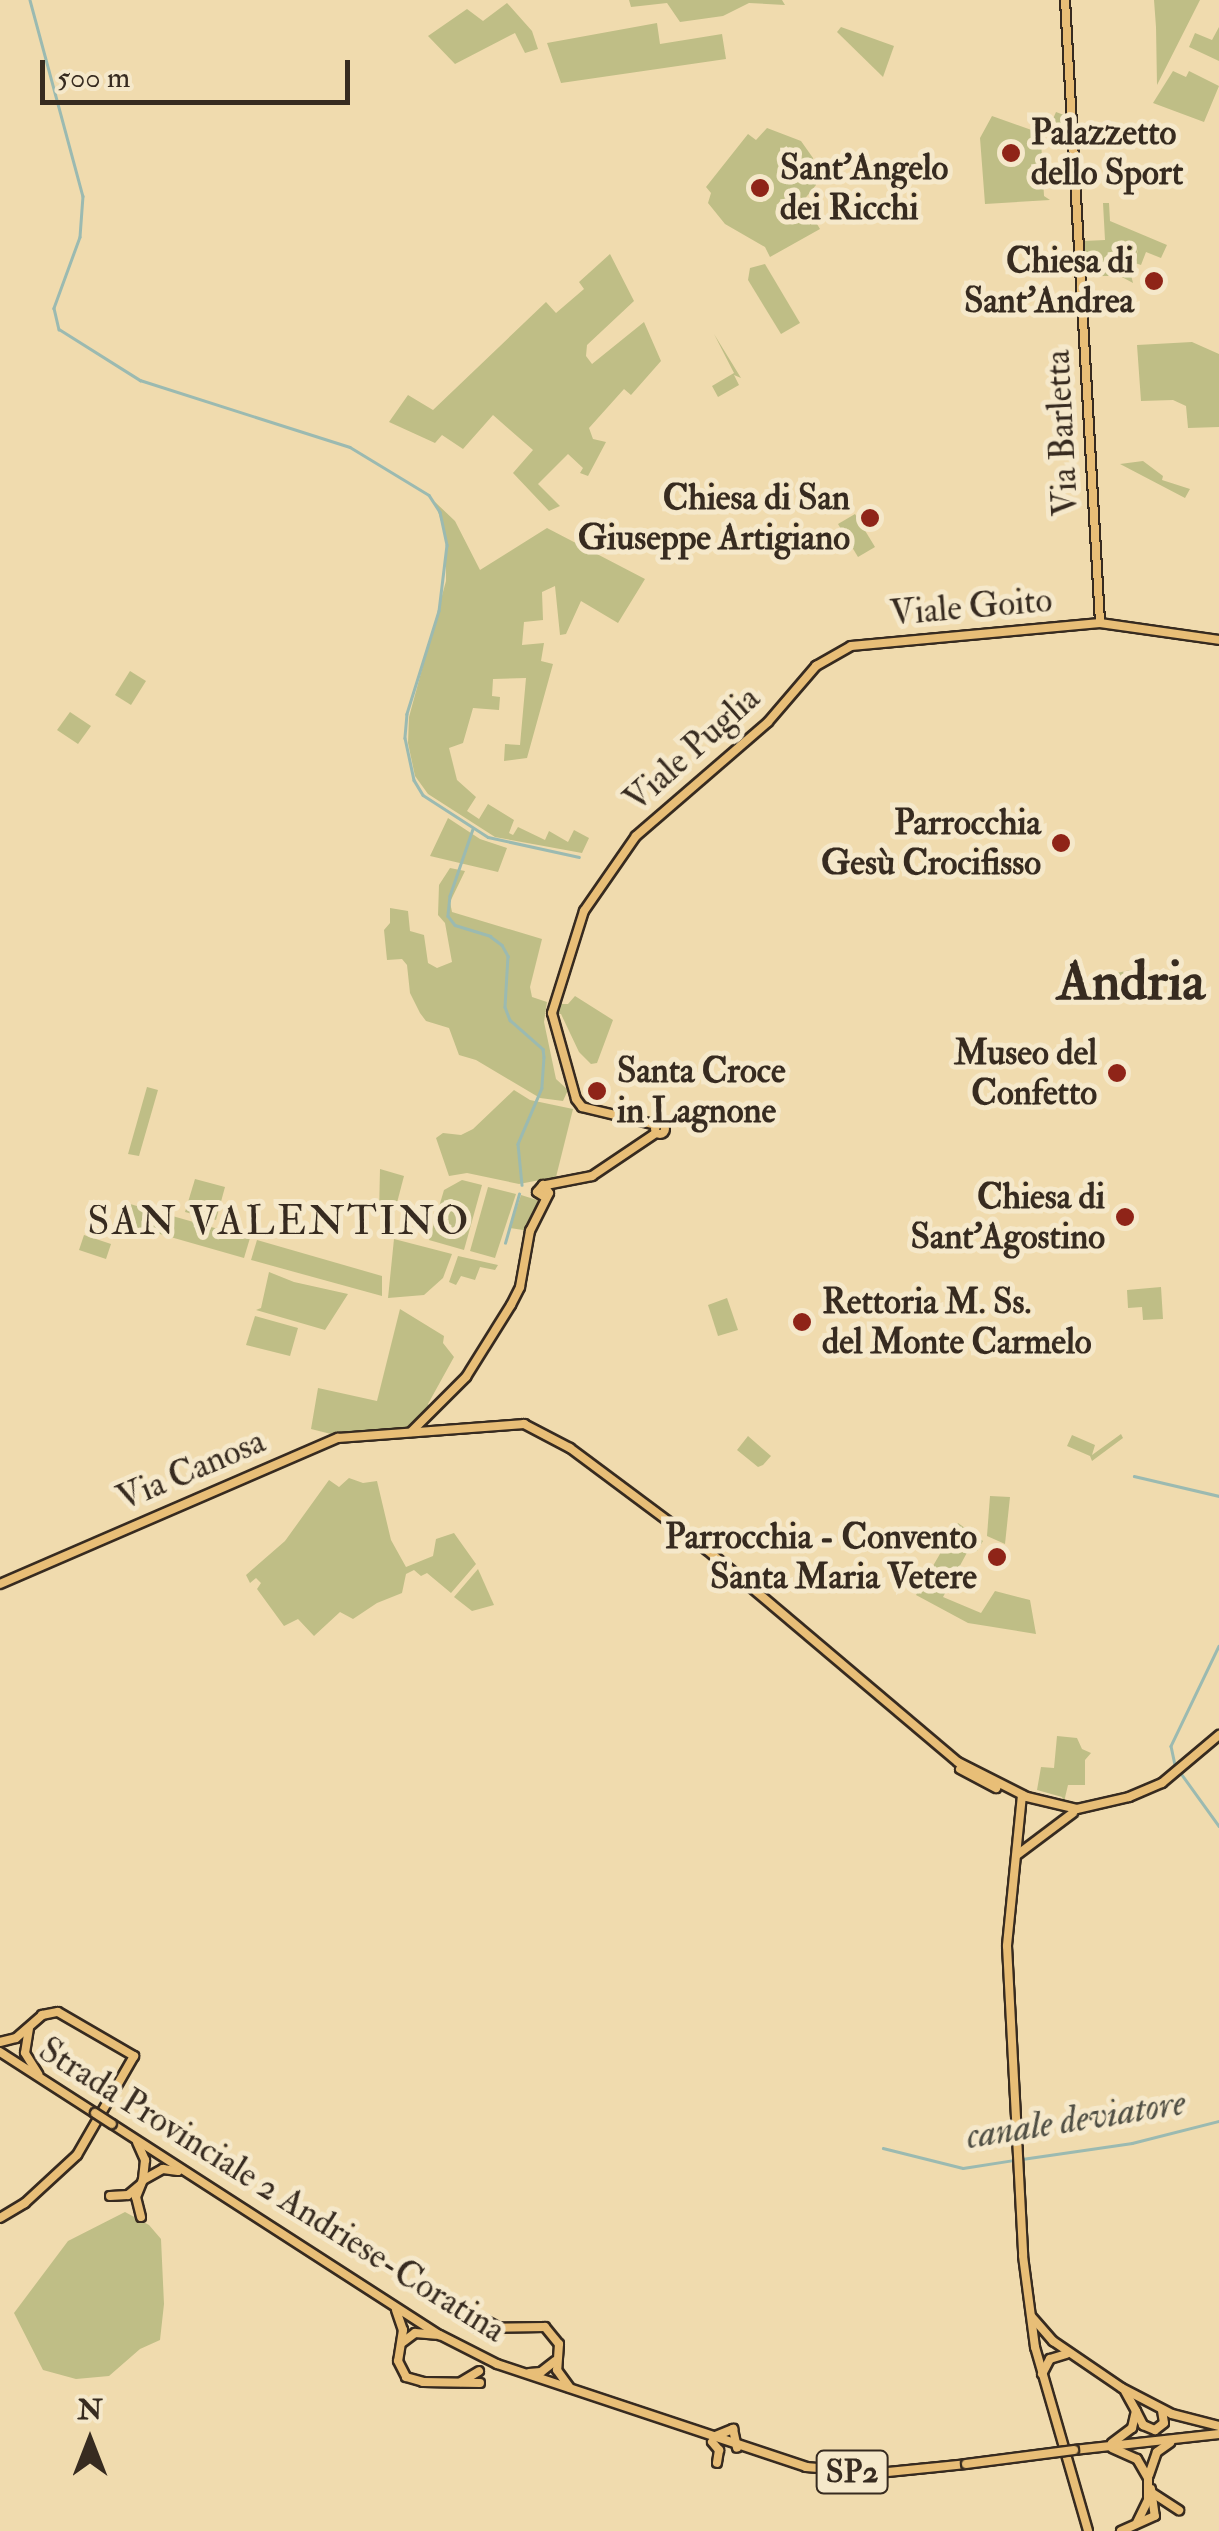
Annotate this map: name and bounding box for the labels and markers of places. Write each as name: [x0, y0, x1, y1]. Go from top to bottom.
place label: Palazzetto dello Sport: [1031, 112, 1183, 194]
marker: Palazzetto dello Sport: [1000, 142, 1022, 164]
place label: Sant'Angelo dei Ricchi: [780, 147, 948, 229]
marker: Sant'Angelo dei Ricchi: [749, 177, 771, 199]
place label: Chiesa di Sant'Andrea: [964, 240, 1134, 322]
marker: Chiesa di Sant'Andrea: [1143, 270, 1165, 292]
place label: Chiesa di San Giuseppe Artigiano: [578, 477, 850, 559]
marker: Chiesa di San Giuseppe Artigiano: [859, 507, 881, 529]
place label: Parrocchia Gesù Crocifisso: [821, 802, 1041, 884]
marker: Parrocchia Gesù Crocifisso: [1050, 832, 1072, 854]
place label: Museo del Confetto: [954, 1032, 1097, 1114]
place label: Santa Croce in Lagnone: [617, 1050, 786, 1132]
marker: Museo del Confetto: [1106, 1062, 1128, 1084]
marker: Santa Croce in Lagnone: [586, 1080, 608, 1102]
place label: Chiesa di Sant'Agostino: [911, 1176, 1105, 1258]
marker: Chiesa di Sant'Agostino: [1114, 1206, 1136, 1228]
place label: Rettoria M. Ss. del Monte Carmelo: [822, 1281, 1092, 1363]
marker: Rettoria M. Ss. del Monte Carmelo: [791, 1311, 813, 1333]
place label: Parrocchia - Convento Santa Maria Vetere: [665, 1516, 977, 1598]
marker: Parrocchia - Convento Santa Maria Vetere: [986, 1546, 1008, 1568]

